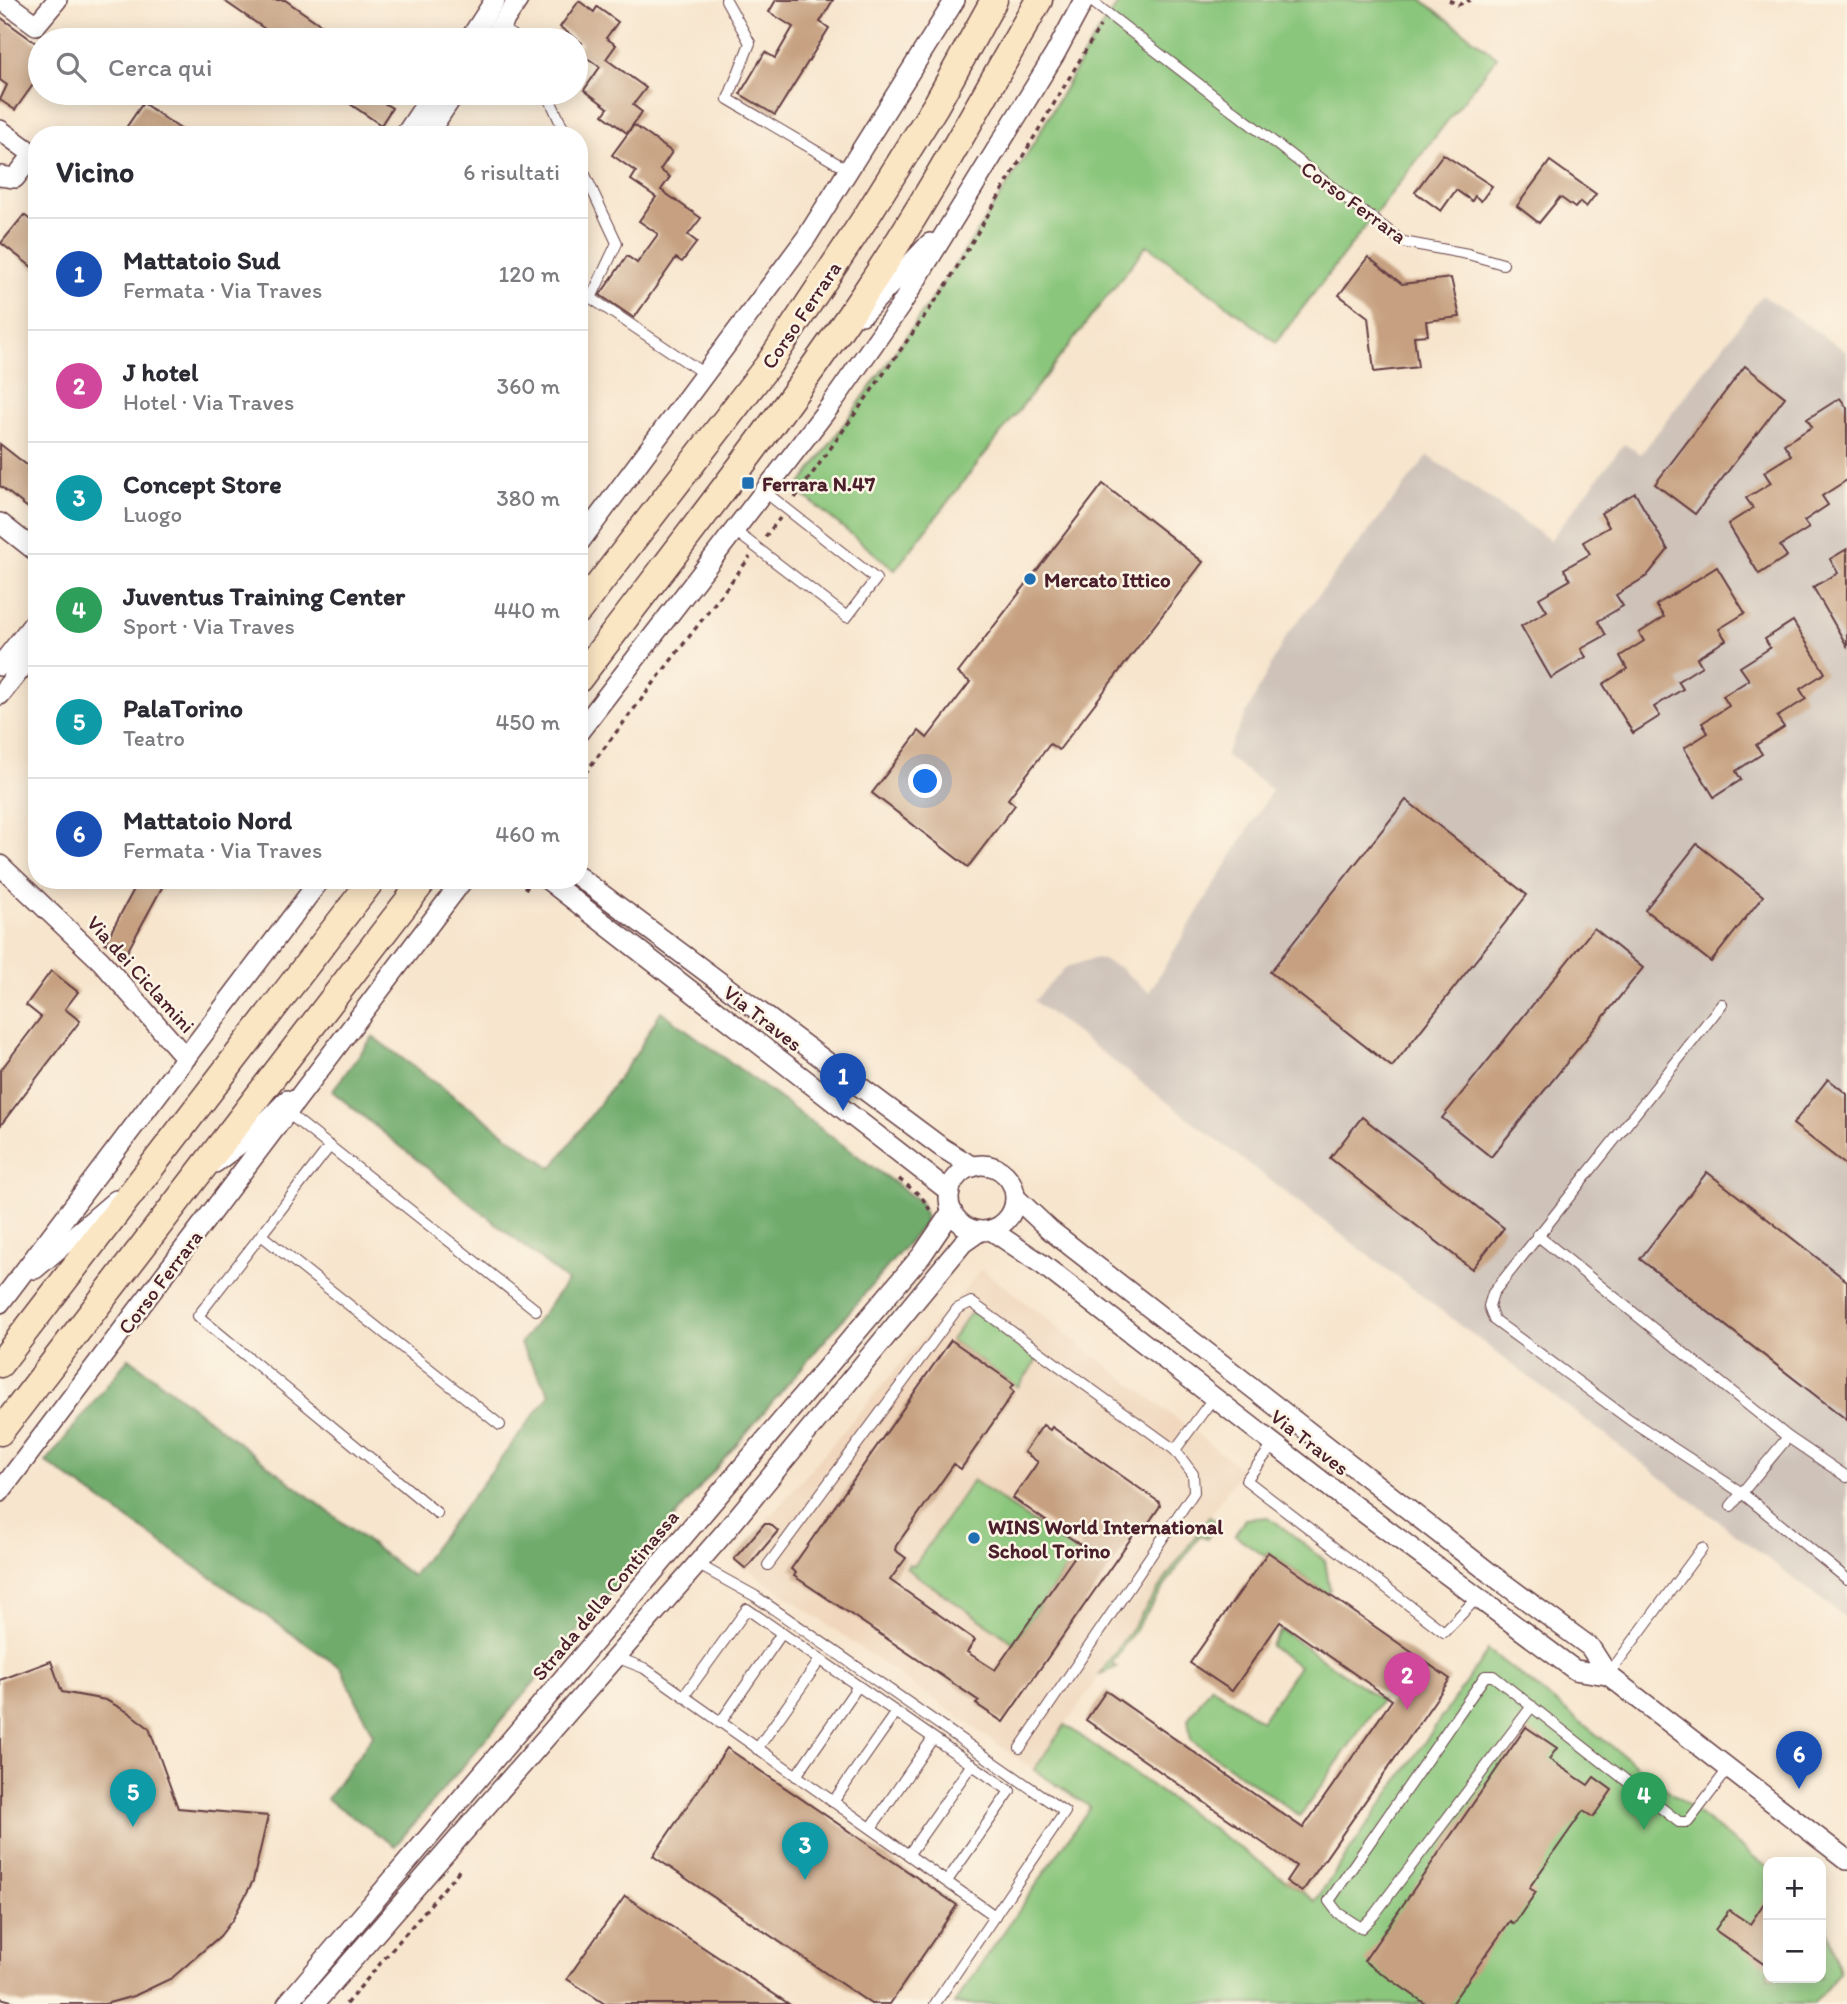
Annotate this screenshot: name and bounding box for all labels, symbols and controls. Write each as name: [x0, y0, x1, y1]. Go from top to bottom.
search box: [28, 28, 588, 105]
icon: search: [52, 48, 90, 86]
text: Cerca qui: [108, 51, 212, 83]
text: Vicino: [56, 153, 134, 190]
street label: Corso Ferrara: [1296, 155, 1412, 249]
text: 6 risultati: [463, 158, 560, 186]
text: Mattatoio Sud: [123, 244, 280, 276]
street label: Corso Ferrara: [756, 257, 846, 373]
text: 1: [74, 260, 84, 288]
text: 120 m: [499, 260, 560, 288]
text: Fermata · Via Traves: [123, 276, 322, 304]
text: J hotel: [123, 356, 198, 388]
text: 2: [73, 372, 85, 400]
text: 360 m: [497, 372, 560, 400]
text: Hotel · Via Traves: [123, 388, 294, 416]
text: Concept Store: [123, 468, 282, 500]
place label: Ferrara N.47: [762, 471, 876, 496]
marker: Ferrara N.47: [740, 475, 756, 491]
text: 3: [73, 484, 85, 512]
text: 380 m: [496, 484, 560, 512]
text: Luogo: [123, 500, 182, 528]
place label: Mercato Ittico: [1044, 567, 1171, 592]
marker: Mercato Ittico: [1022, 571, 1038, 587]
text: Juventus Training Center: [123, 580, 405, 612]
text: 4: [72, 596, 86, 624]
text: 440 m: [494, 596, 560, 624]
text: Sport · Via Traves: [123, 612, 295, 640]
text: PalaTorino: [123, 692, 243, 724]
text: 5: [73, 708, 85, 736]
text: 450 m: [495, 708, 560, 736]
text: Teatro: [123, 724, 185, 752]
your location: [908, 764, 942, 798]
text: Mattatoio Nord: [123, 804, 292, 836]
text: 6: [73, 820, 85, 848]
text: 460 m: [495, 820, 560, 848]
text: Fermata · Via Traves: [123, 836, 322, 864]
street label: Via dei Ciclamini: [82, 910, 200, 1038]
street label: Via Traves: [719, 980, 807, 1056]
pin: 1: [820, 1053, 866, 1111]
street label: Corso Ferrara: [113, 1225, 207, 1339]
street label: Via Traves: [1266, 1404, 1354, 1480]
street label: Strada della Continassa: [526, 1504, 684, 1686]
place label: WINS World International School Torino: [988, 1514, 1224, 1563]
marker: WINS World International School Torino: [966, 1530, 982, 1546]
pin: 2: [1384, 1652, 1430, 1710]
pin: 6: [1776, 1731, 1822, 1789]
pin: 5: [110, 1769, 156, 1827]
pin: 4: [1621, 1772, 1667, 1830]
pin: 3: [782, 1822, 828, 1880]
map controls: [1763, 1857, 1826, 1983]
button: +: [1763, 1857, 1826, 1920]
button: −: [1763, 1920, 1826, 1983]

